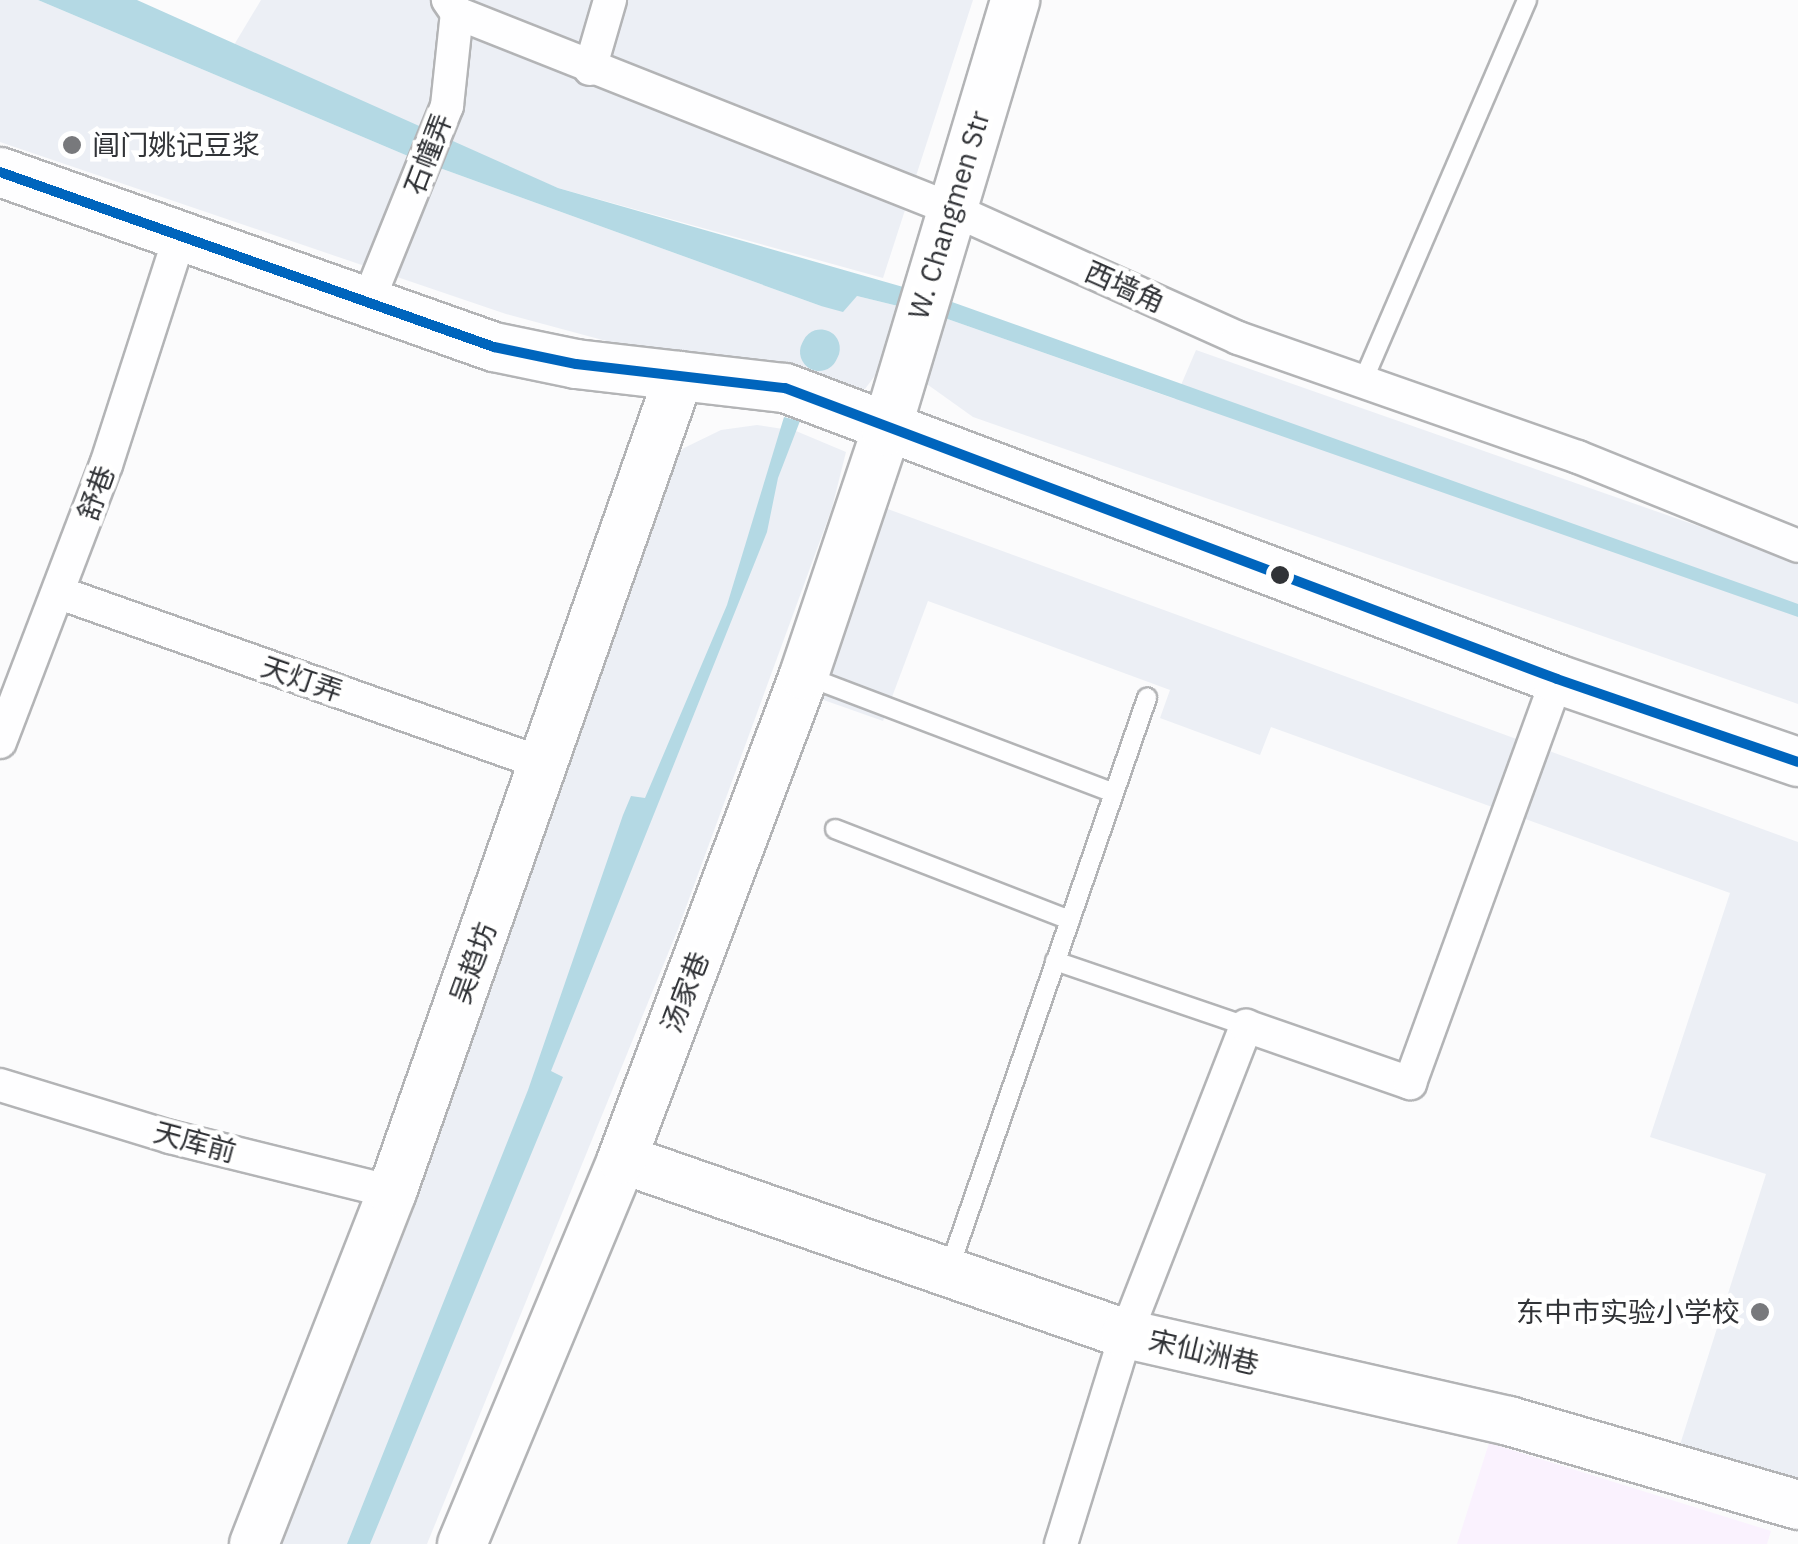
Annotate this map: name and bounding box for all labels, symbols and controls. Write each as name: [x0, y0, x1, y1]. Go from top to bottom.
street label: W. Changmen Str: [901, 107, 997, 323]
street label: 石幢弄: [397, 109, 459, 199]
place label: 阊门姚记豆浆: [92, 128, 260, 162]
marker: 阊门姚记豆浆: [61, 134, 83, 156]
street label: 西墙角: [1080, 255, 1170, 319]
street label: 舒巷: [71, 461, 121, 525]
unlabelled marker: [1270, 565, 1290, 585]
street label: 天灯弄: [257, 649, 347, 709]
street label: 吴趋坊: [443, 918, 503, 1008]
street label: 汤家巷: [654, 947, 716, 1037]
street label: 天库前: [150, 1115, 240, 1169]
place label: 东中市实验小学校: [1516, 1295, 1740, 1329]
marker: 东中市实验小学校: [1749, 1301, 1771, 1323]
street label: 宋仙洲巷: [1146, 1323, 1262, 1381]

